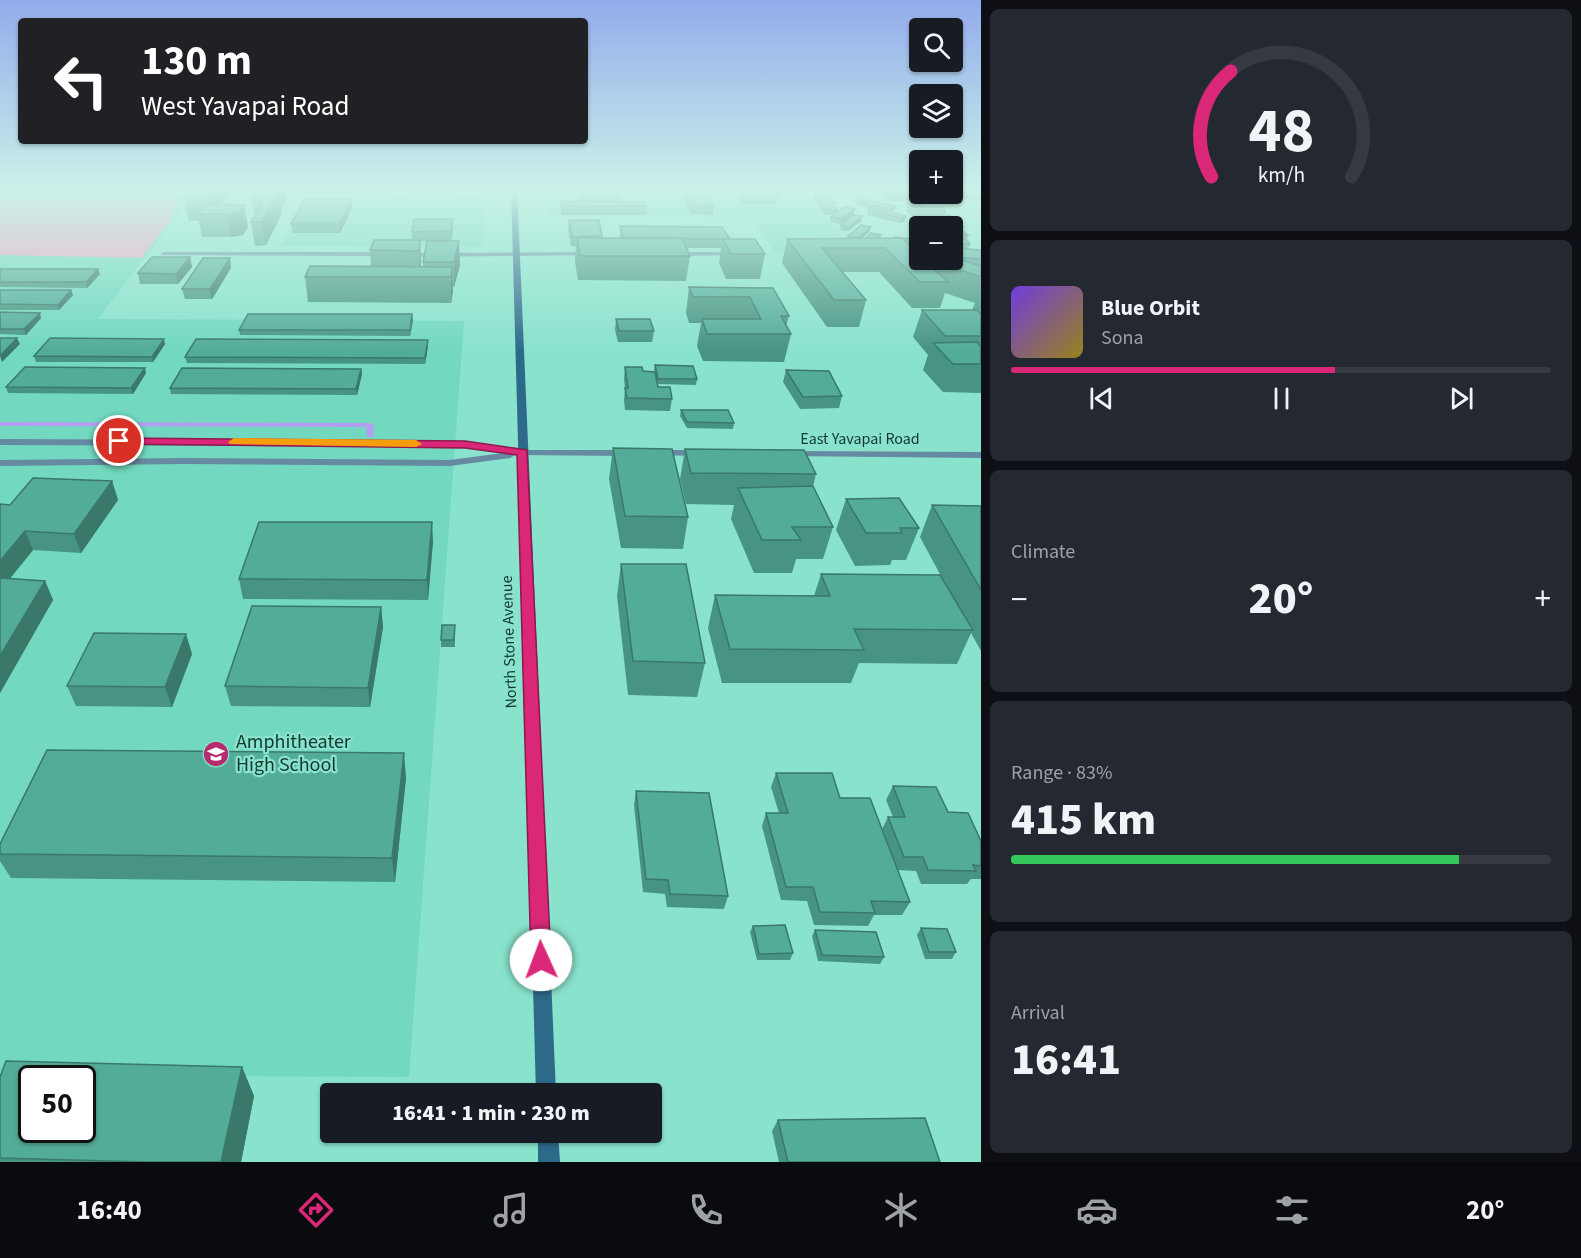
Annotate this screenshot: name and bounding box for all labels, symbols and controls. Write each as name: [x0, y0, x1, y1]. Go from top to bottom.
map controls: [909, 18, 963, 270]
button: search: [909, 18, 963, 72]
text: 130 m: [141, 31, 252, 91]
icon: left: [42, 42, 120, 120]
button: layers: [909, 84, 963, 138]
text: West Yavapai Road: [141, 87, 349, 126]
text: 48: [1248, 87, 1314, 176]
button: +: [909, 150, 963, 204]
text: km/h: [1257, 160, 1305, 191]
button: −: [909, 216, 963, 270]
text: Blue Orbit: [1101, 292, 1200, 324]
text: Sona: [1101, 324, 1144, 352]
icon: previous: [1085, 382, 1118, 415]
icon: pause: [1265, 382, 1298, 415]
icon: next: [1445, 382, 1478, 415]
pin: [93, 415, 144, 466]
icon: arrive: [102, 424, 135, 457]
street label: East Yavapai Road: [800, 428, 920, 450]
text: Climate: [1011, 538, 1075, 566]
text: 20°: [1249, 567, 1313, 631]
street label: North Stone Avenue: [496, 575, 522, 709]
text: −: [1011, 576, 1027, 623]
text: +: [1535, 576, 1551, 623]
place label: Amphitheater High School: [236, 728, 351, 779]
school or university icon: Amphitheater High School: [201, 739, 231, 769]
text: Range · 83%: [1011, 759, 1112, 787]
text: 415 km: [1011, 788, 1156, 852]
position arrow: [509, 928, 573, 992]
text: Arrival: [1011, 999, 1065, 1027]
text: 16:41: [1011, 1028, 1121, 1092]
speed limit sign: 50: [18, 1065, 96, 1143]
text: 16:41 · 1 min · 230 m: [392, 1097, 590, 1129]
icon: directions: [295, 1189, 337, 1231]
icon: music: [490, 1189, 532, 1231]
icon: phone: [685, 1189, 727, 1231]
icon: climate: [880, 1189, 922, 1231]
icon: car: [1076, 1189, 1118, 1231]
icon: filters: [1271, 1189, 1313, 1231]
text: 16:40: [77, 1191, 142, 1230]
text: 20°: [1466, 1191, 1504, 1230]

